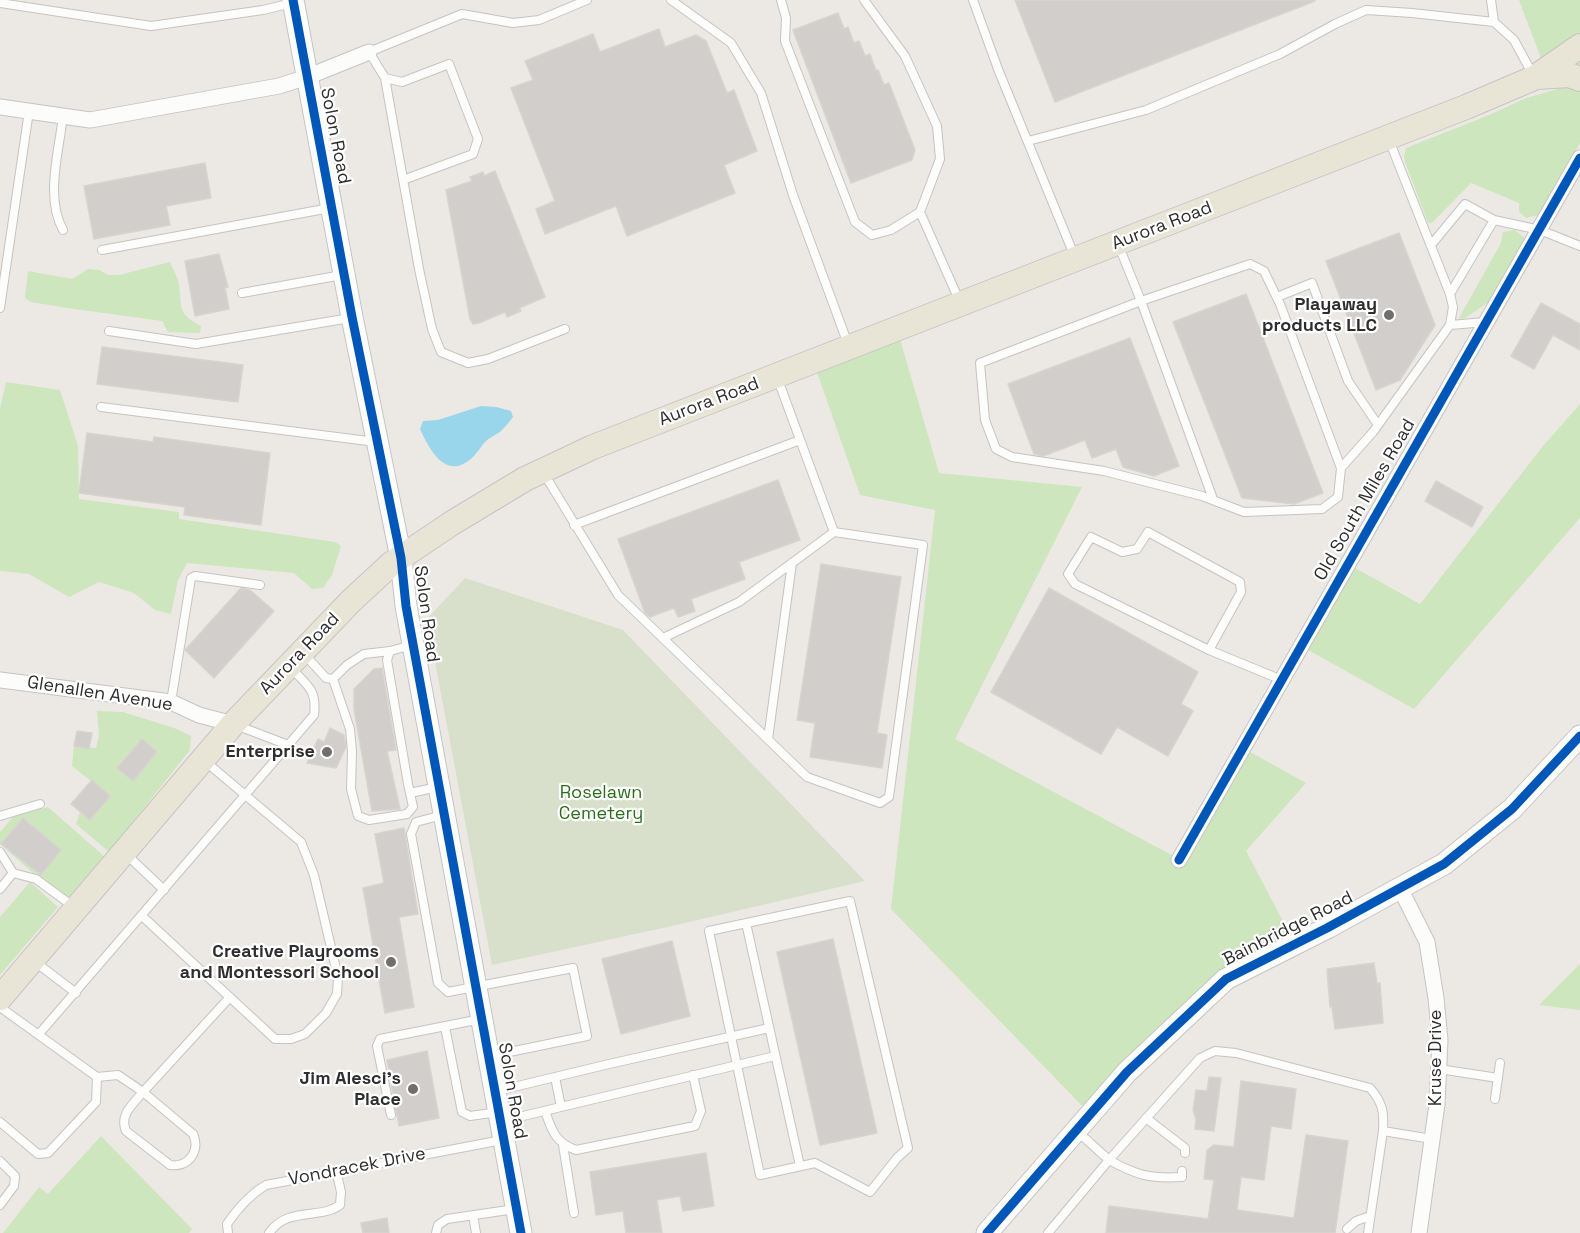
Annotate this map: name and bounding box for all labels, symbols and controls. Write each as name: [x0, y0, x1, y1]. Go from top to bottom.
street label: Solon Road: [315, 86, 355, 186]
street label: Aurora Road: [1109, 197, 1215, 255]
place label: Playaway products LLC: [1262, 294, 1377, 336]
marker: Playaway products LLC: [1382, 308, 1396, 322]
street label: Aurora Road: [656, 373, 762, 431]
street label: Old South Miles Road: [1310, 415, 1420, 585]
street label: Solon Road: [409, 564, 443, 664]
street label: Aurora Road: [256, 609, 344, 699]
street label: Glenallen Avenue: [26, 672, 174, 716]
place label: Enterprise: [226, 741, 315, 763]
marker: Enterprise: [320, 745, 334, 759]
park label: Roselawn Cemetery: [559, 782, 643, 824]
street label: Bainbridge Road: [1219, 887, 1357, 971]
place label: Creative Playrooms and Montessori School: [180, 941, 379, 984]
marker: Creative Playrooms and Montessori School: [384, 955, 398, 969]
street label: Kruse Drive: [1425, 1010, 1447, 1106]
street label: Solon Road: [493, 1041, 531, 1141]
place label: Jim Alesci's Place: [299, 1068, 401, 1110]
marker: Jim Alesci's Place: [406, 1082, 420, 1096]
street label: Vondracek Drive: [286, 1143, 428, 1191]

